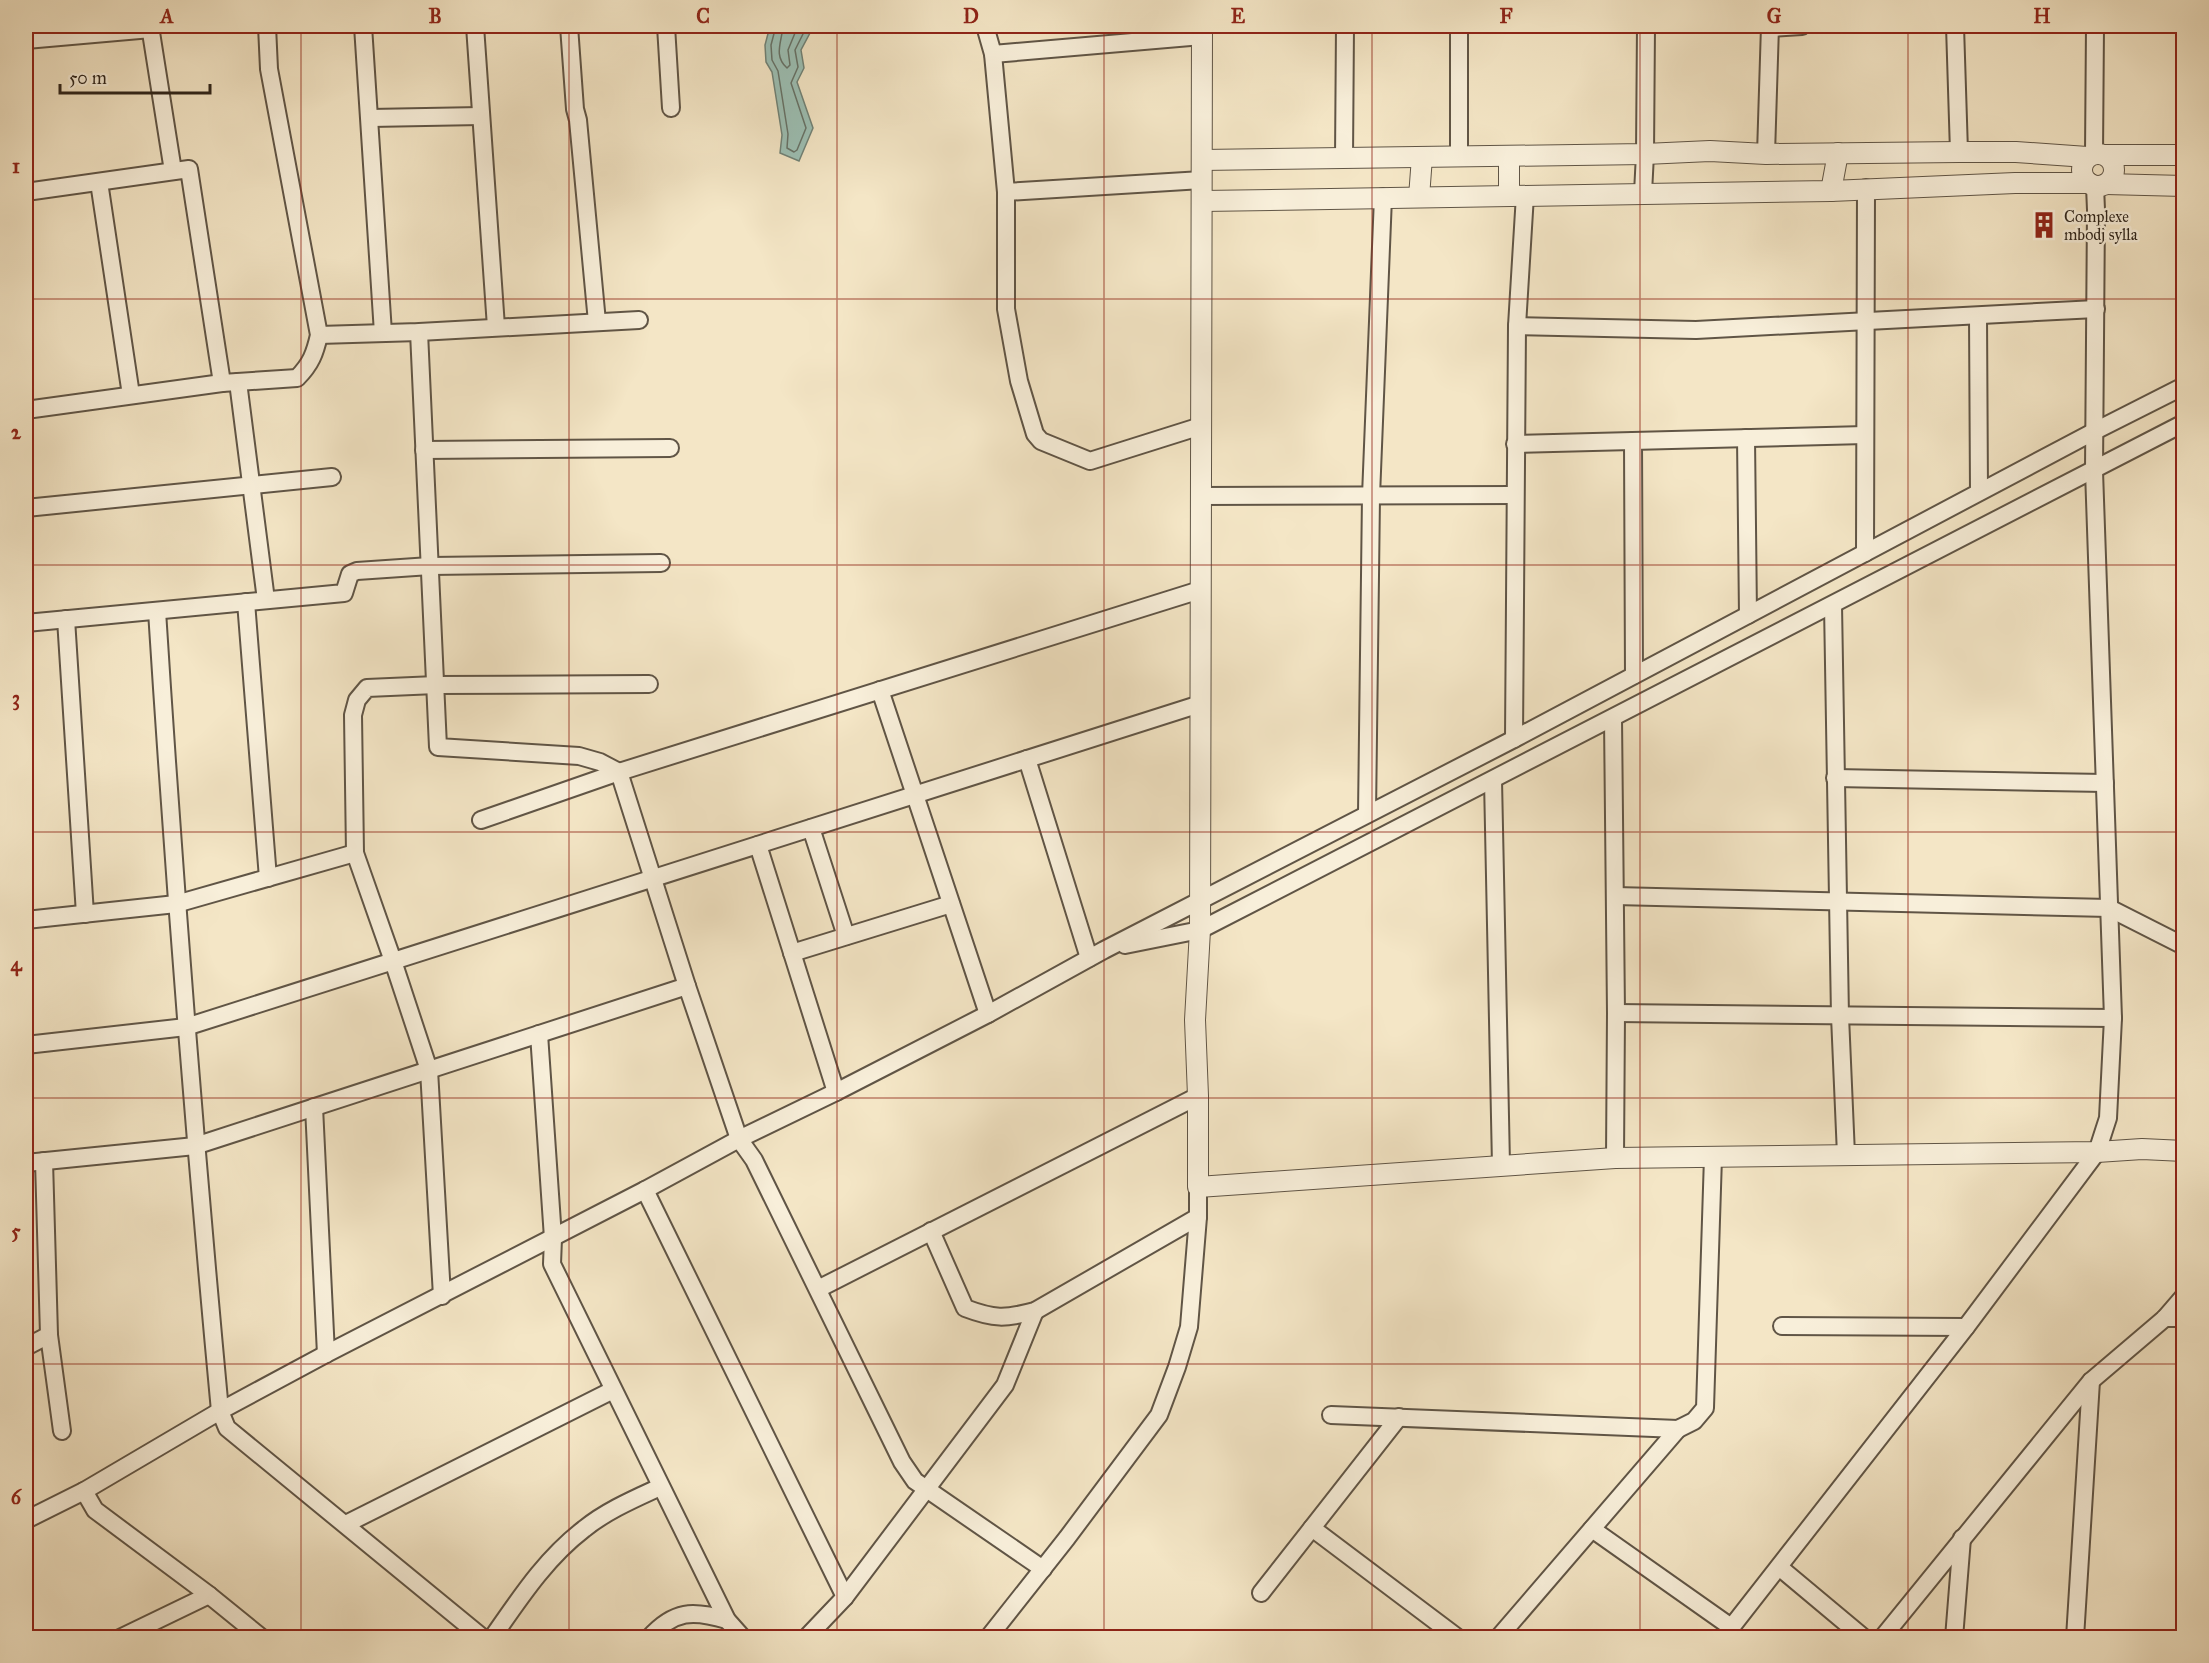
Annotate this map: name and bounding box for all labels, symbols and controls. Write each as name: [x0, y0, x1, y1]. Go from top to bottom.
text: A: [158, 4, 174, 28]
text: B: [428, 4, 442, 28]
text: C: [696, 4, 710, 28]
text: D: [963, 4, 979, 28]
text: E: [1231, 4, 1246, 28]
text: F: [1499, 4, 1513, 28]
text: G: [1767, 4, 1782, 28]
text: H: [2033, 4, 2051, 28]
scale bar: [60, 57, 210, 95]
text: 50 m: [69, 67, 107, 89]
text: 1: [12, 154, 20, 178]
place label: Complexe mbodj sylla: [2064, 207, 2138, 244]
building icon: Complexe mbodj sylla: [2029, 210, 2059, 240]
text: 2: [11, 420, 22, 444]
text: 3: [12, 686, 20, 711]
text: 4: [10, 952, 22, 977]
text: 5: [11, 1219, 21, 1243]
text: 6: [11, 1485, 23, 1509]

